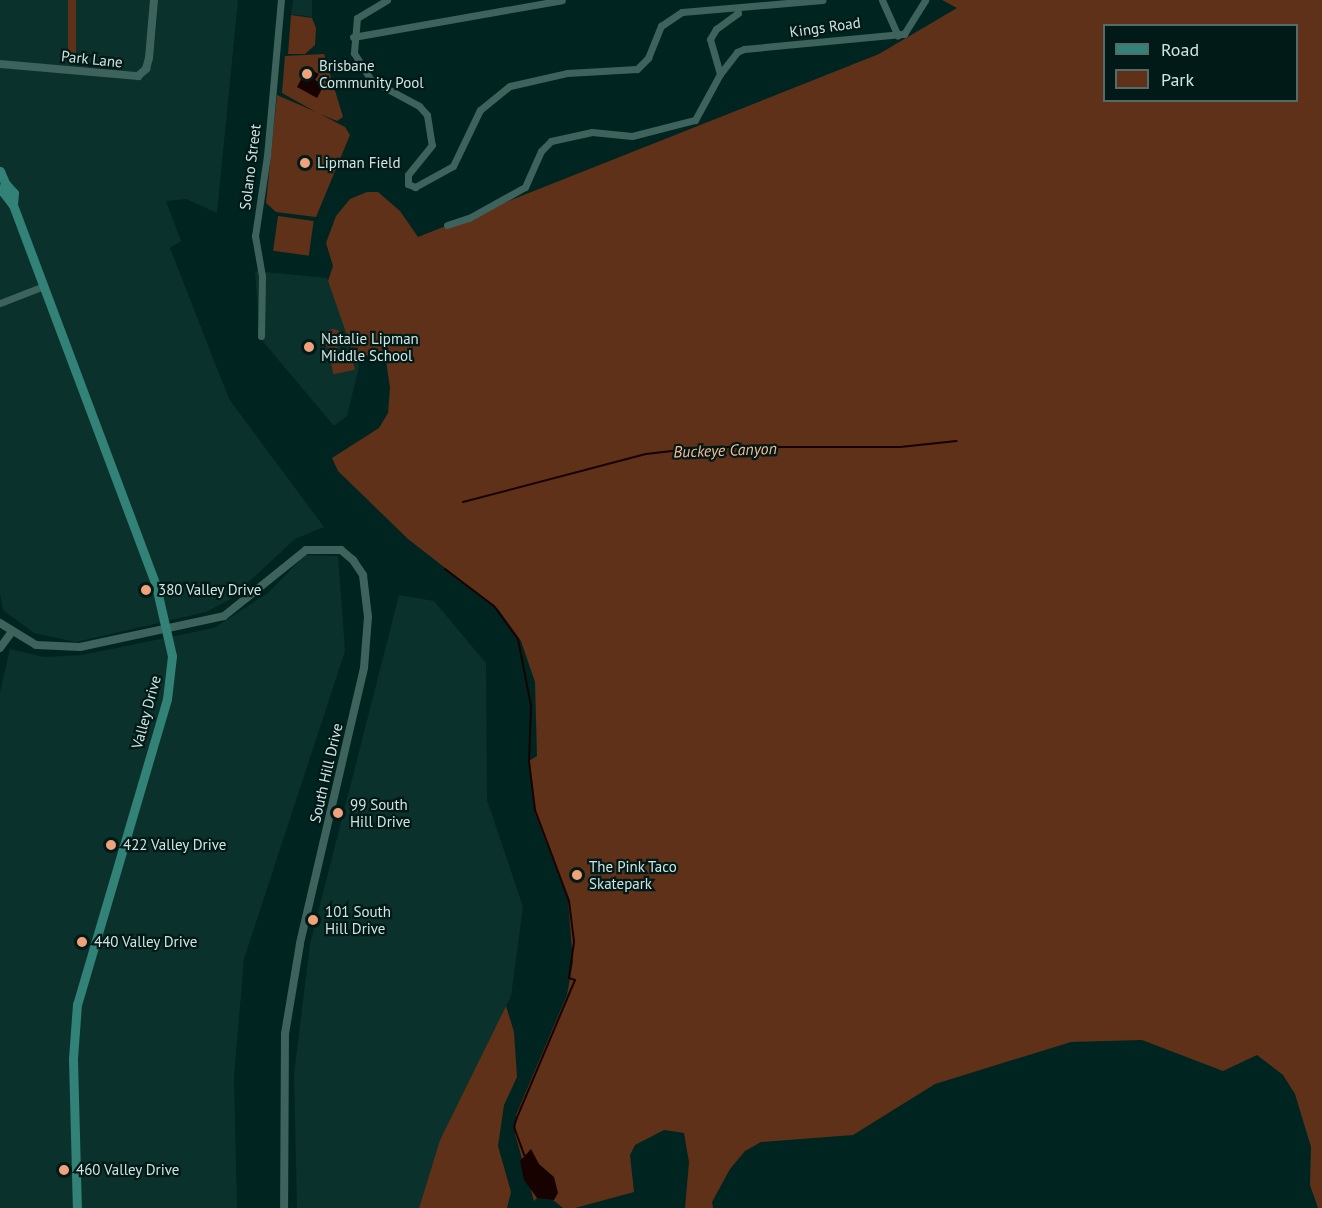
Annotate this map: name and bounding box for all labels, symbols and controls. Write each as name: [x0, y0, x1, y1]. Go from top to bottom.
street label: Kings Road: [788, 13, 862, 41]
legend: [1103, 24, 1298, 102]
text: Road: [1161, 38, 1199, 61]
street label: Park Lane: [60, 47, 124, 71]
place label: Brisbane Community Pool: [319, 56, 424, 91]
marker: Brisbane Community Pool: [300, 67, 314, 81]
text: Park: [1161, 68, 1194, 91]
street label: Solano Street: [236, 123, 264, 211]
place label: Lipman Field: [317, 154, 401, 172]
marker: Lipman Field: [298, 156, 312, 170]
place label: Natalie Lipman Middle School: [321, 329, 419, 364]
marker: Natalie Lipman Middle School: [302, 340, 316, 354]
water label: Buckeye Canyon: [673, 439, 777, 461]
place label: 380 Valley Drive: [158, 581, 262, 599]
marker: 380 Valley Drive: [139, 583, 153, 597]
street label: Valley Drive: [127, 673, 165, 751]
street label: South Hill Drive: [306, 721, 346, 825]
place label: 99 South Hill Drive: [350, 795, 410, 830]
marker: 99 South Hill Drive: [331, 806, 345, 820]
place label: 422 Valley Drive: [123, 836, 227, 854]
marker: 422 Valley Drive: [104, 838, 118, 852]
place label: The Pink Taco Skatepark: [589, 857, 678, 892]
marker: The Pink Taco Skatepark: [570, 868, 584, 882]
place label: 101 South Hill Drive: [325, 902, 391, 937]
marker: 101 South Hill Drive: [306, 913, 320, 927]
place label: 440 Valley Drive: [94, 933, 198, 951]
marker: 440 Valley Drive: [75, 935, 89, 949]
place label: 460 Valley Drive: [76, 1161, 180, 1179]
marker: 460 Valley Drive: [57, 1163, 71, 1177]

